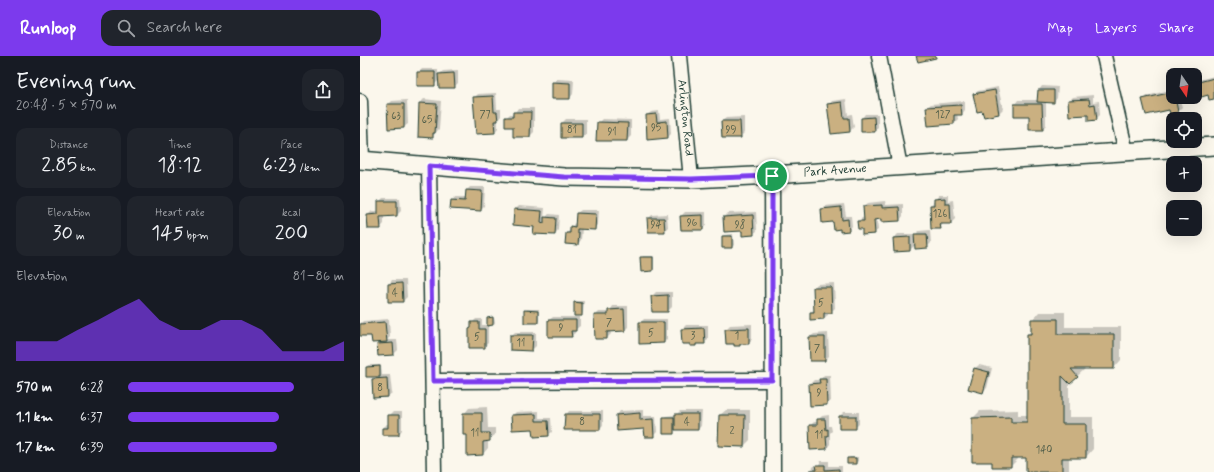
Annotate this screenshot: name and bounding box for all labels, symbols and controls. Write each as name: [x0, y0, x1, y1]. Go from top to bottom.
search box: [101, 10, 381, 46]
text: Runloop: [20, 16, 77, 41]
icon: search: [115, 17, 137, 39]
text: Search here: [147, 18, 222, 38]
text: Map: [1047, 19, 1073, 37]
text: Layers: [1095, 19, 1137, 37]
text: Share: [1159, 19, 1194, 37]
text: Evening run: [16, 68, 136, 96]
north arrow: [1166, 68, 1202, 104]
map controls: [1166, 68, 1202, 236]
button: share: [302, 69, 344, 111]
street label: Arlington Road: [673, 79, 697, 157]
text: 20:48 · 5 × 570 m: [16, 97, 117, 114]
house number: 77: [479, 109, 491, 122]
house number: 127: [935, 109, 951, 122]
house number: 63: [391, 110, 401, 123]
button: locate: [1166, 112, 1202, 148]
house number: 65: [422, 114, 432, 127]
house number: 95: [651, 122, 661, 135]
house number: 81: [567, 124, 577, 137]
house number: 99: [726, 124, 736, 137]
house number: 91: [607, 126, 617, 139]
text: Distance: [49, 138, 88, 152]
text: Time: [168, 138, 192, 152]
text: Pace: [280, 138, 302, 152]
text: 2.85: [41, 152, 77, 179]
text: 18:12: [158, 152, 202, 179]
text: 6:23: [262, 152, 296, 179]
button: +: [1166, 156, 1202, 192]
pin: [755, 159, 789, 193]
text: km: [77, 161, 96, 175]
text: /km: [296, 161, 320, 175]
street label: Park Avenue: [803, 161, 867, 181]
icon: arrive: [761, 165, 783, 187]
button: −: [1166, 200, 1202, 236]
text: Elevation: [47, 206, 90, 220]
text: Heart rate: [155, 206, 205, 220]
text: kcal: [282, 206, 301, 220]
house number: 126: [933, 208, 948, 221]
house number: 96: [687, 217, 698, 230]
house number: 98: [735, 218, 745, 232]
house number: 94: [651, 219, 661, 232]
text: 30: [53, 220, 73, 247]
text: 145: [151, 220, 184, 247]
text: 200: [275, 220, 308, 247]
text: m: [73, 229, 85, 243]
text: bpm: [184, 229, 209, 243]
text: Elevation: [16, 268, 67, 285]
text: 81–86 m: [293, 268, 344, 285]
house number: 4: [392, 287, 398, 300]
house number: 5: [818, 297, 824, 310]
house number: 7: [606, 317, 612, 330]
house number: 9: [559, 322, 564, 335]
house number: 5: [648, 327, 654, 340]
house number: 3: [691, 330, 696, 343]
house number: 1: [735, 330, 739, 343]
house number: 5: [474, 331, 480, 344]
house number: 11: [517, 337, 525, 350]
house number: 7: [814, 343, 820, 356]
text: 570 m: [16, 379, 52, 396]
text: 6:28: [80, 379, 104, 396]
house number: 8: [377, 382, 383, 395]
house number: 9: [817, 387, 822, 400]
text: 1.1 km: [16, 409, 53, 426]
text: 6:37: [80, 409, 103, 426]
house number: 8: [579, 416, 585, 429]
house number: 4: [684, 416, 690, 429]
house number: 2: [730, 425, 735, 438]
house number: 11: [471, 427, 479, 440]
house number: 11: [815, 429, 823, 442]
text: 1.7 km: [16, 439, 55, 456]
text: 6:39: [80, 439, 104, 456]
house number: 140: [1036, 444, 1052, 457]

